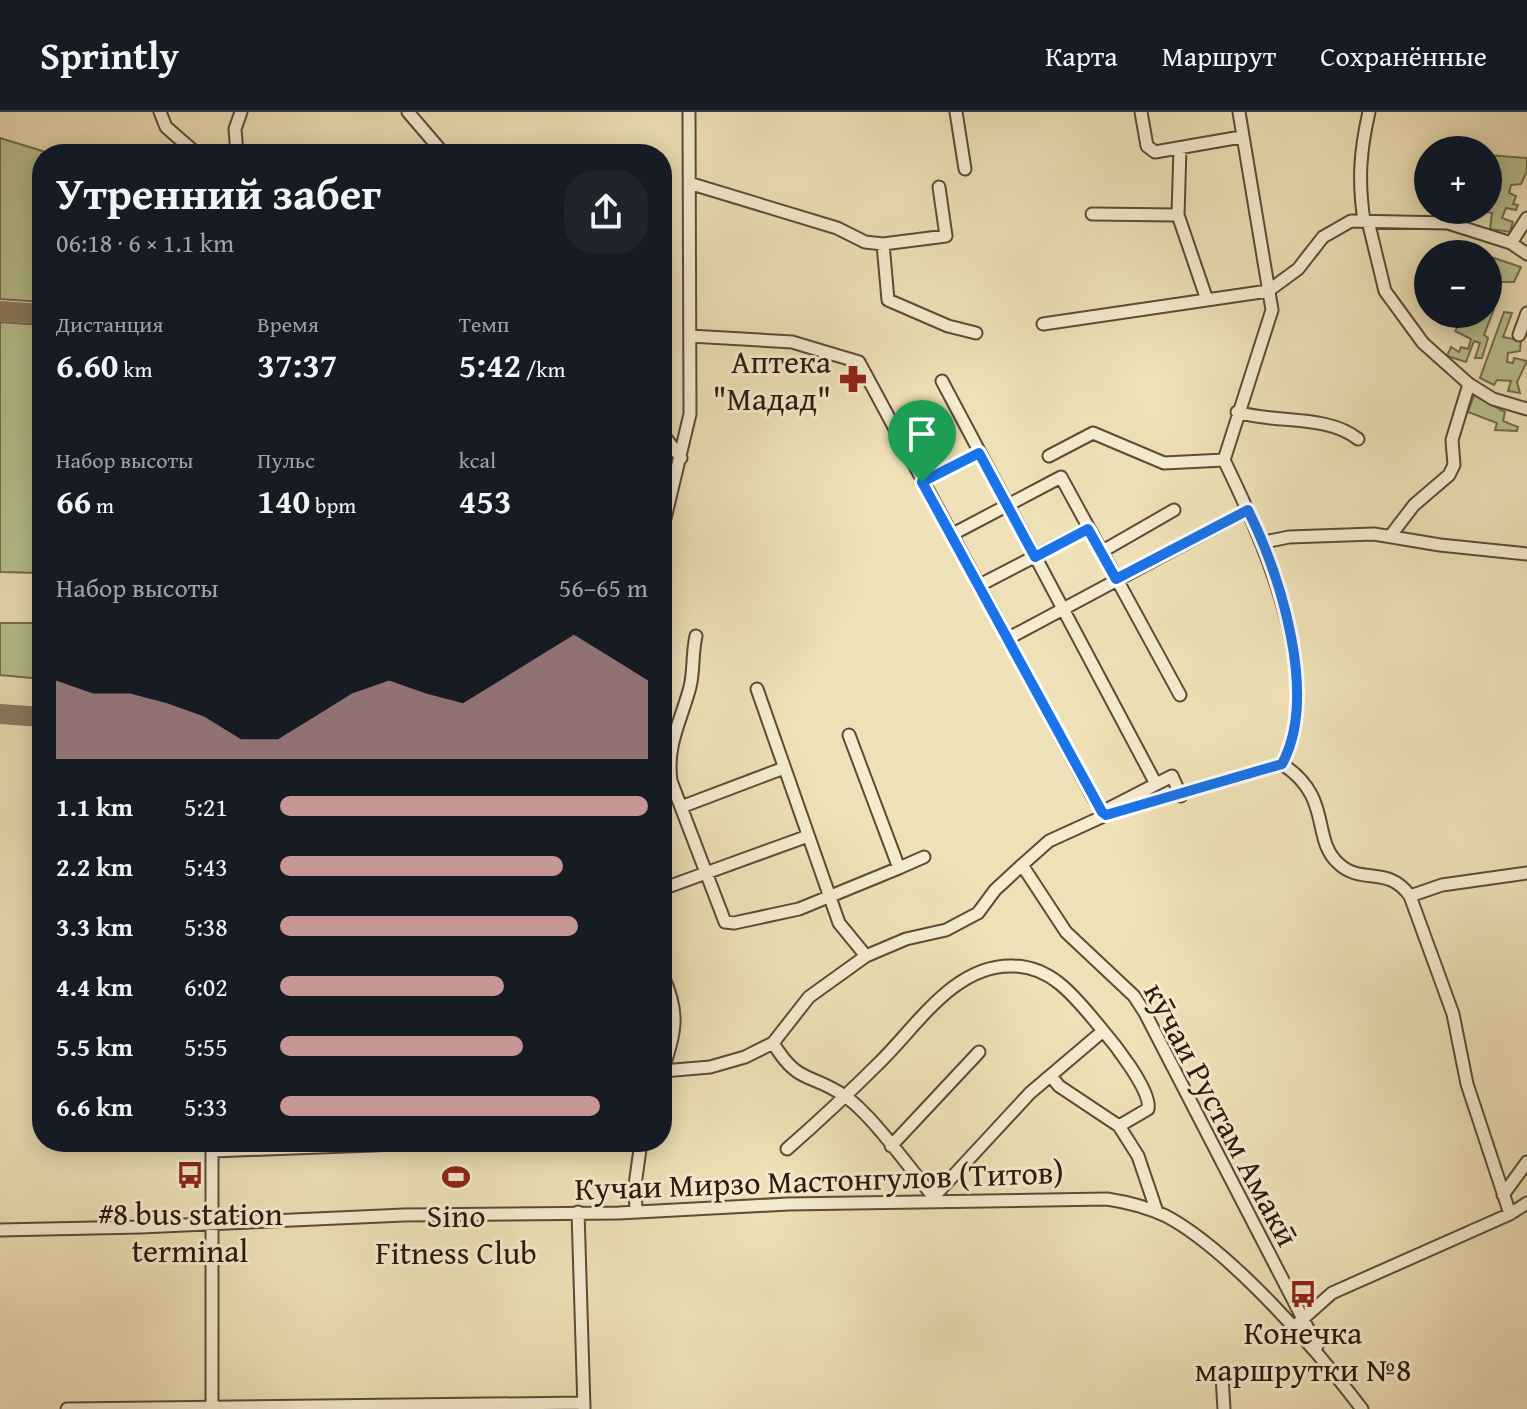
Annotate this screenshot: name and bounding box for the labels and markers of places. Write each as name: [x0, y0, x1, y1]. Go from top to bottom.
place label: Аптека "Мадад": [713, 338, 832, 422]
pharmacy icon: Аптека "Мадад": [838, 364, 868, 394]
pin: [888, 400, 956, 482]
bus stop icon: #8 bus station terminal: [175, 1160, 205, 1190]
sports icon: Sino Fitness Club: [441, 1162, 471, 1192]
place label: #8 bus station terminal: [97, 1190, 283, 1274]
place label: Sino Fitness Club: [375, 1192, 537, 1276]
bus stop icon: Конечка маршрутки №8: [1288, 1279, 1318, 1309]
place label: Конечка маршрутки №8: [1194, 1309, 1412, 1393]

